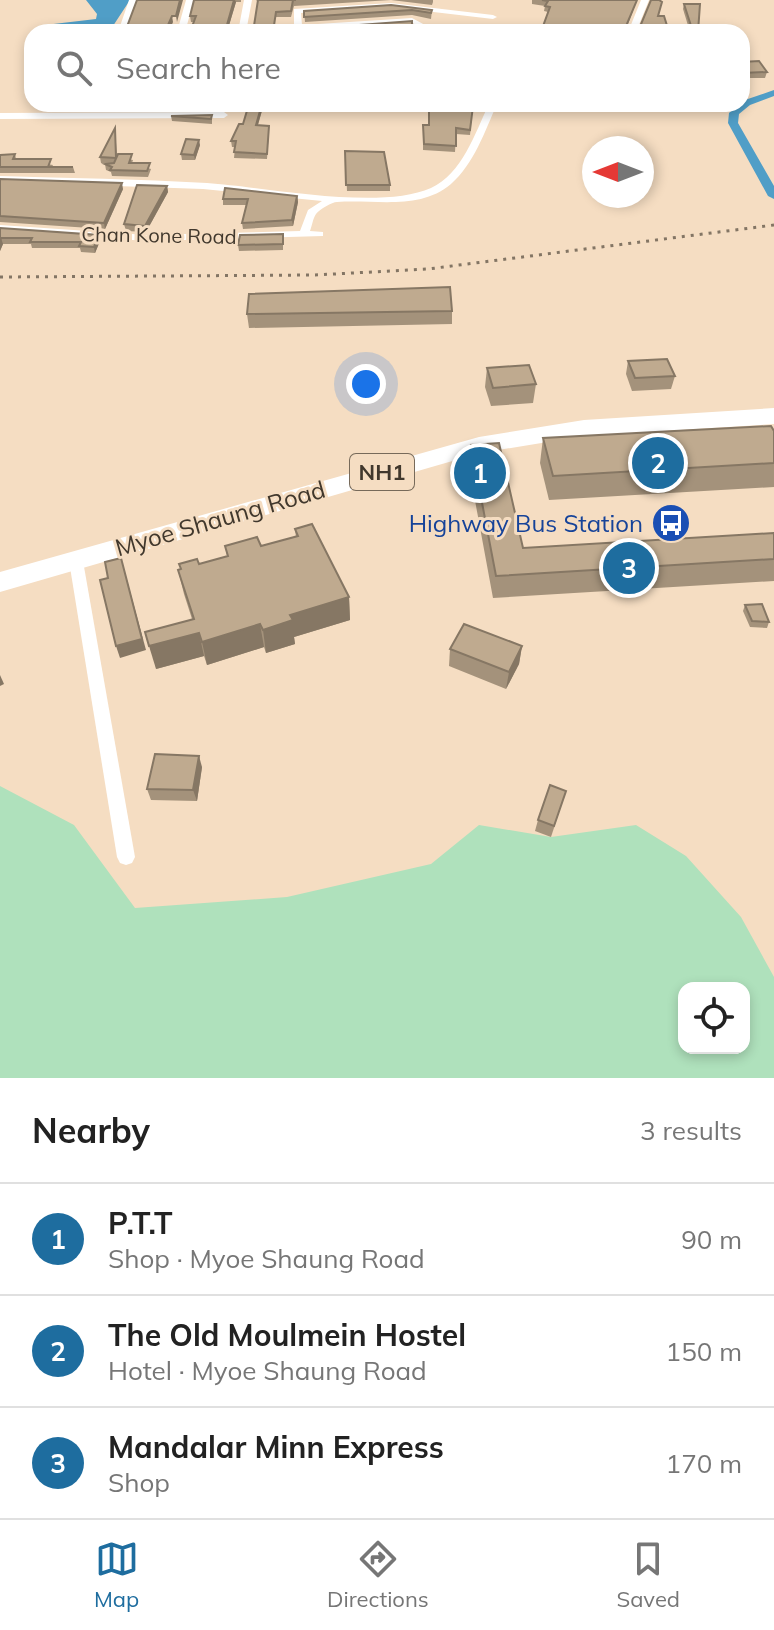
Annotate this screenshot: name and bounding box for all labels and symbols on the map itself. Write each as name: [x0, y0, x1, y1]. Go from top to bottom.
north arrow: [582, 136, 654, 208]
street label: Chan Kone Road: [81, 221, 237, 249]
your location: [346, 364, 386, 404]
pin: 2: [632, 433, 684, 493]
pin: 1: [454, 443, 506, 503]
road number: NH1: [350, 454, 414, 490]
street label: Myoe Shaung Road: [112, 474, 328, 562]
bus stop icon: Highway Bus Station: [650, 502, 692, 544]
place label: Highway Bus Station: [409, 508, 643, 538]
pin: 3: [603, 538, 655, 598]

